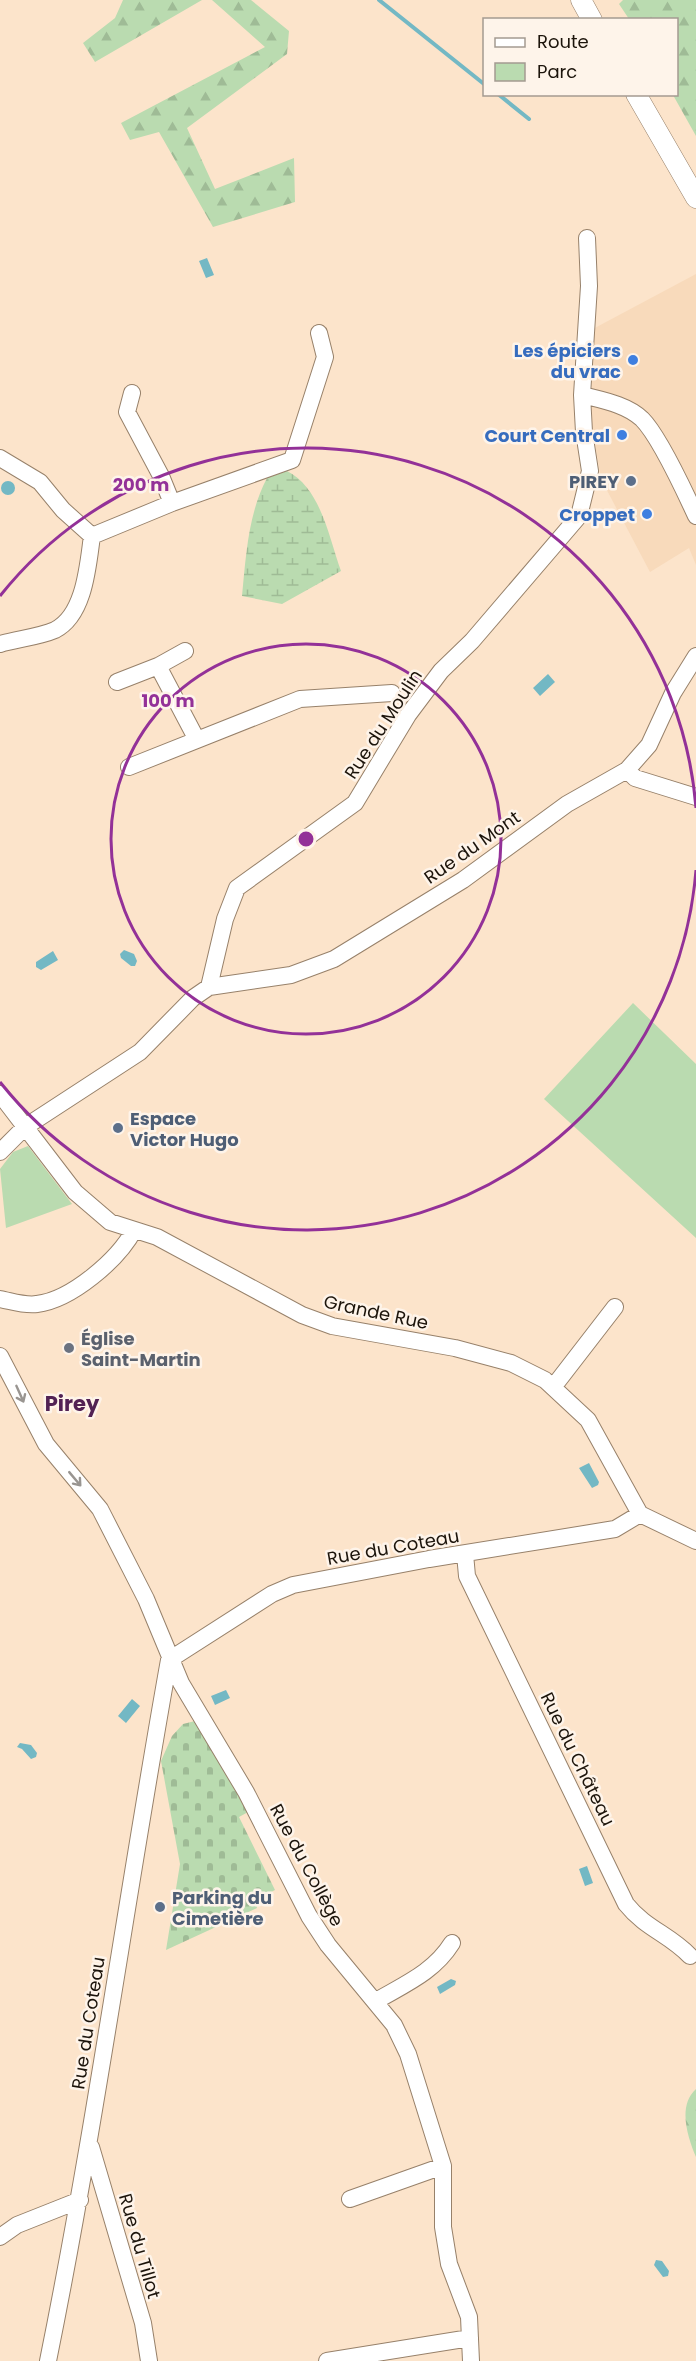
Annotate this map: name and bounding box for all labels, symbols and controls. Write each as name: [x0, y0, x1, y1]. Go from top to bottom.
legend: [483, 18, 678, 96]
text: Route: [537, 29, 589, 54]
text: Parc: [537, 59, 577, 84]
place label: Les épiciers du vrac: [514, 338, 621, 384]
marker: Les épiciers du vrac: [626, 353, 640, 367]
place label: Court Central: [484, 423, 610, 448]
marker: Court Central: [615, 428, 629, 442]
place label: PIREY: [569, 469, 619, 494]
text: 200 m: [113, 472, 169, 497]
marker: PIREY: [624, 474, 638, 488]
place label: Croppet: [559, 502, 635, 527]
marker: Croppet: [640, 507, 654, 521]
street label: Rue du Moulin: [338, 664, 428, 784]
text: 100 m: [141, 688, 195, 713]
street label: Rue du Mont: [419, 805, 525, 889]
centre of rings: [296, 829, 316, 849]
place label: Espace Victor Hugo: [130, 1106, 239, 1152]
marker: Espace Victor Hugo: [111, 1121, 125, 1135]
street label: Grande Rue: [321, 1289, 431, 1335]
place label: Église Saint-Martin: [81, 1326, 201, 1372]
marker: Église Saint-Martin: [62, 1341, 76, 1355]
one-way arrow: [15, 1384, 27, 1402]
district label: Pirey: [45, 1389, 100, 1418]
one-way arrow: [68, 1471, 82, 1486]
street label: Rue du Coteau: [325, 1523, 461, 1571]
street label: Rue du Château: [535, 1688, 621, 1830]
street label: Rue du Collège: [264, 1799, 350, 1931]
place label: Parking du Cimetière: [172, 1885, 272, 1931]
marker: Parking du Cimetière: [153, 1900, 167, 1914]
street label: Rue du Coteau: [65, 1955, 111, 2091]
street label: Rue du Tillot: [113, 2191, 167, 2301]

